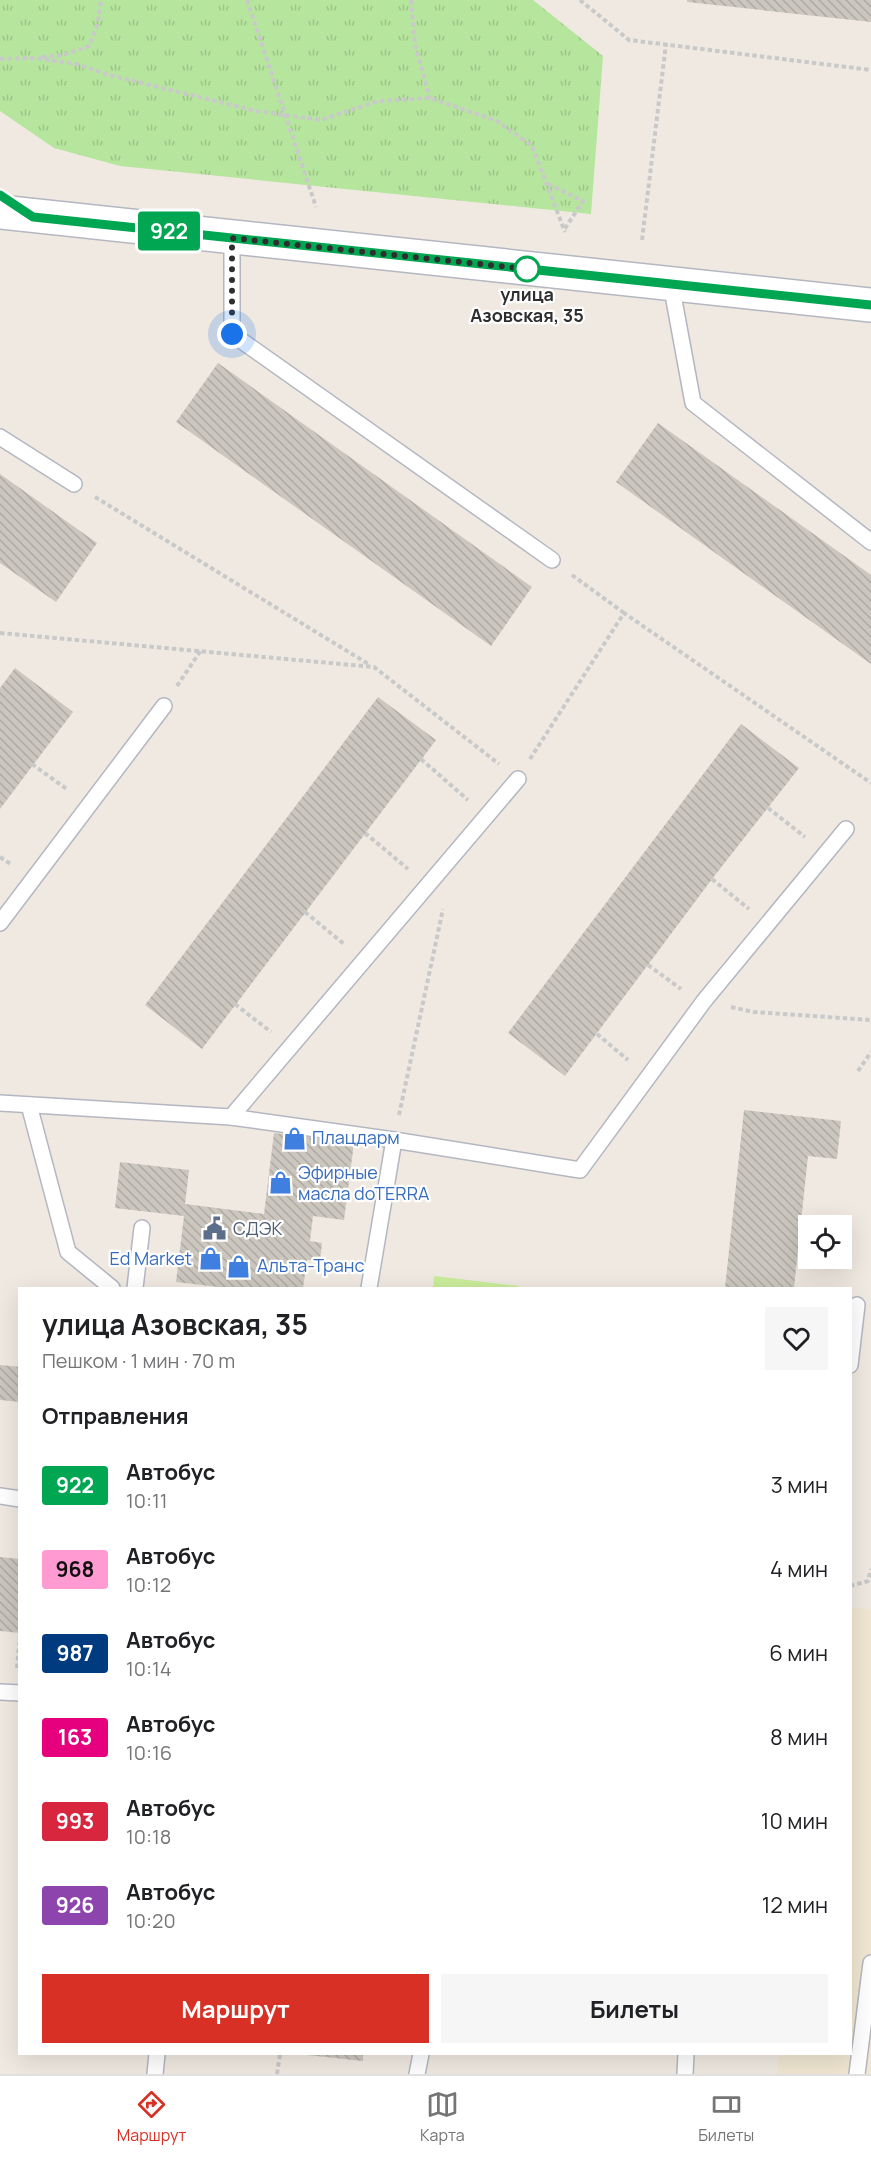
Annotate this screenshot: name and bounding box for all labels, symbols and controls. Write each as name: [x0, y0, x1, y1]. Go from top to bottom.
line badge: 922: [134, 212, 204, 250]
text: 922: [150, 217, 188, 245]
marker: улица Азовская, 35: [514, 256, 540, 282]
place label: улица Азовская, 35: [470, 282, 584, 327]
your location: [217, 319, 247, 349]
shop icon: Плацдарм: [281, 1125, 307, 1151]
place label: Плацдарм: [312, 1125, 400, 1149]
place label: Эфирные масла doTERRA: [298, 1160, 430, 1205]
shop icon: Эфирные масла doTERRA: [267, 1170, 293, 1196]
map controls: [798, 1215, 852, 1269]
button: locate: [798, 1215, 852, 1269]
public building icon: СДЭК: [202, 1216, 228, 1242]
place label: СДЭК: [233, 1216, 282, 1240]
place label: Ed Market: [109, 1246, 192, 1270]
shop icon: Ed Market: [197, 1246, 223, 1272]
shop icon: Альта-Транс: [226, 1253, 252, 1279]
place label: Альта-Транс: [257, 1253, 364, 1277]
text: улица Азовская, 35: [42, 1305, 308, 1343]
button: heart: [765, 1307, 828, 1370]
text: Пешком · 1 мин · 70 m: [42, 1347, 235, 1374]
text: Отправления: [42, 1401, 189, 1431]
text: Автобус: [126, 1457, 215, 1487]
text: 3 мин: [771, 1470, 828, 1500]
text: 922: [56, 1471, 94, 1499]
text: 10:11: [126, 1487, 168, 1514]
text: Автобус: [126, 1541, 215, 1571]
text: 4 мин: [770, 1554, 828, 1584]
text: 968: [56, 1555, 94, 1583]
text: 10:12: [126, 1571, 171, 1598]
text: Автобус: [126, 1625, 215, 1655]
text: 6 мин: [769, 1638, 828, 1668]
text: 987: [56, 1639, 94, 1667]
text: 10:14: [126, 1655, 172, 1682]
text: Автобус: [126, 1709, 215, 1739]
text: 8 мин: [770, 1722, 828, 1752]
text: 163: [58, 1723, 92, 1751]
text: 10:16: [126, 1739, 172, 1766]
text: Автобус: [126, 1793, 215, 1823]
text: 10 мин: [761, 1806, 828, 1836]
text: 993: [56, 1807, 94, 1835]
text: 10:18: [126, 1823, 171, 1850]
text: Автобус: [126, 1877, 215, 1907]
text: 12 мин: [762, 1890, 828, 1920]
text: 926: [56, 1891, 94, 1919]
text: 10:20: [126, 1907, 176, 1934]
button: Маршрут: [42, 1974, 429, 2043]
button: Билеты: [441, 1974, 828, 2043]
tab: Маршрут: [117, 2088, 186, 2146]
tab: Карта: [420, 2088, 465, 2146]
tab: Билеты: [698, 2088, 754, 2146]

